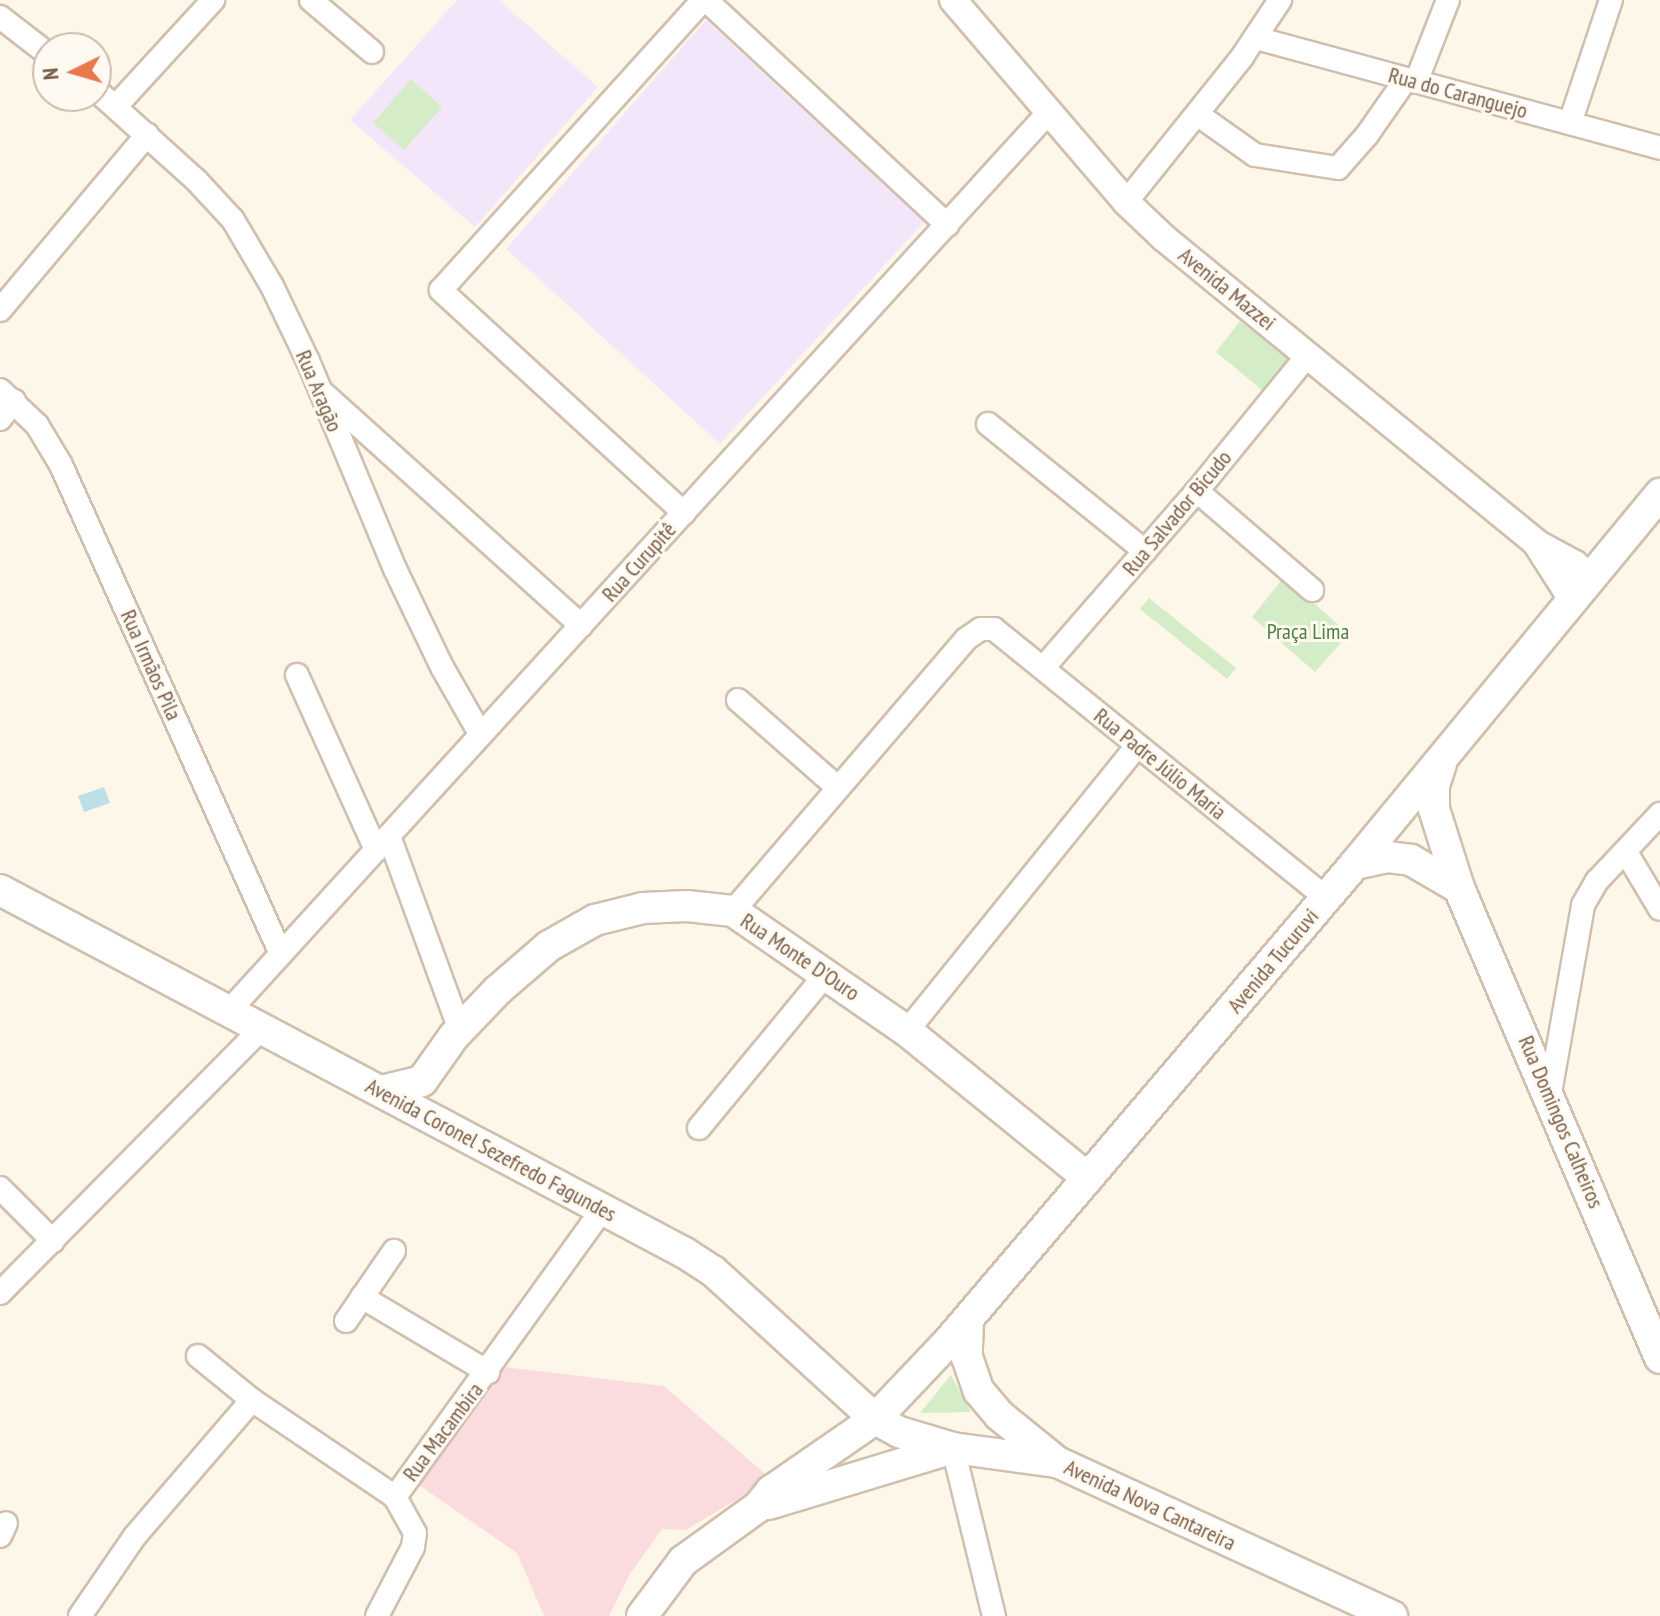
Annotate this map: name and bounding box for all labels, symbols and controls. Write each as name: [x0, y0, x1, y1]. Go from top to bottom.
north arrow: [32, 32, 112, 112]
street label: Rua do Caranguejo: [1386, 62, 1530, 124]
text: N: [36, 67, 65, 81]
street label: Avenida Mazzei: [1173, 242, 1281, 336]
street label: Rua Aragão: [290, 346, 348, 436]
street label: Rua Salvador Bicudo: [1117, 445, 1237, 581]
street label: Rua Curupitê: [596, 517, 682, 607]
street label: Rua Irmãos Pìla: [115, 606, 187, 724]
park label: Praça Lima: [1267, 619, 1349, 645]
street label: Rua Padre Júlio Maria: [1089, 703, 1231, 825]
street label: Avenida Tucuruvi: [1222, 903, 1324, 1019]
street label: Rua Monte D'Ouro: [736, 908, 864, 1006]
street label: Rua Domingos Calheiros: [1513, 1032, 1609, 1212]
street label: Avenida Coronel Sezefredo Fagundes: [361, 1073, 621, 1227]
street label: Rua Macambira: [397, 1378, 489, 1486]
street label: Avenida Nova Cantareira: [1060, 1454, 1240, 1556]

